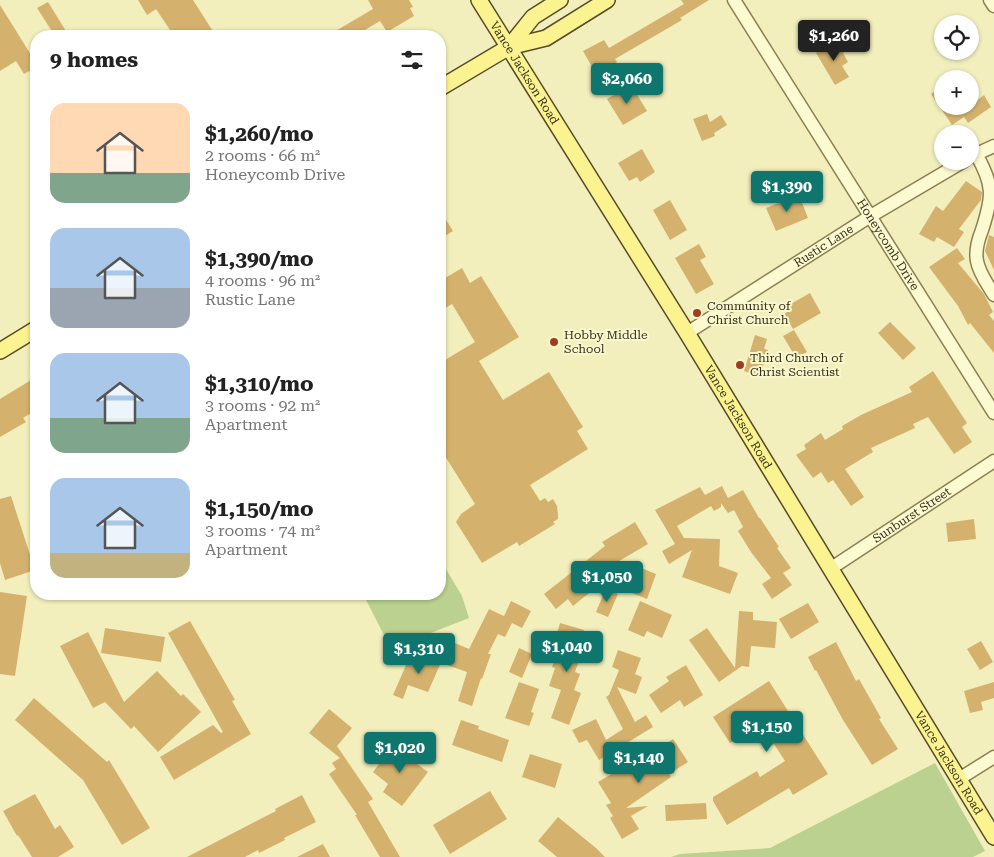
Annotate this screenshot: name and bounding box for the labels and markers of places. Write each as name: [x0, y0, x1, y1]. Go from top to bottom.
pin: $1,260: [793, 20, 875, 62]
pin: $2,060: [586, 62, 668, 105]
pin: $1,390: [746, 170, 828, 213]
place label: Community of Christ Church: [707, 299, 791, 327]
marker: Community of Christ Church: [691, 307, 703, 319]
place label: Hobby Middle School: [564, 328, 648, 356]
marker: Hobby Middle School: [548, 336, 560, 348]
place label: Third Church of Christ Scientist: [750, 351, 843, 379]
marker: Third Church of Christ Scientist: [734, 359, 746, 371]
pin: $1,050: [566, 560, 648, 603]
pin: $1,040: [526, 630, 608, 673]
pin: $1,310: [378, 632, 460, 675]
pin: $1,150: [726, 710, 808, 753]
pin: $1,020: [359, 732, 441, 774]
pin: $1,140: [598, 742, 680, 784]

